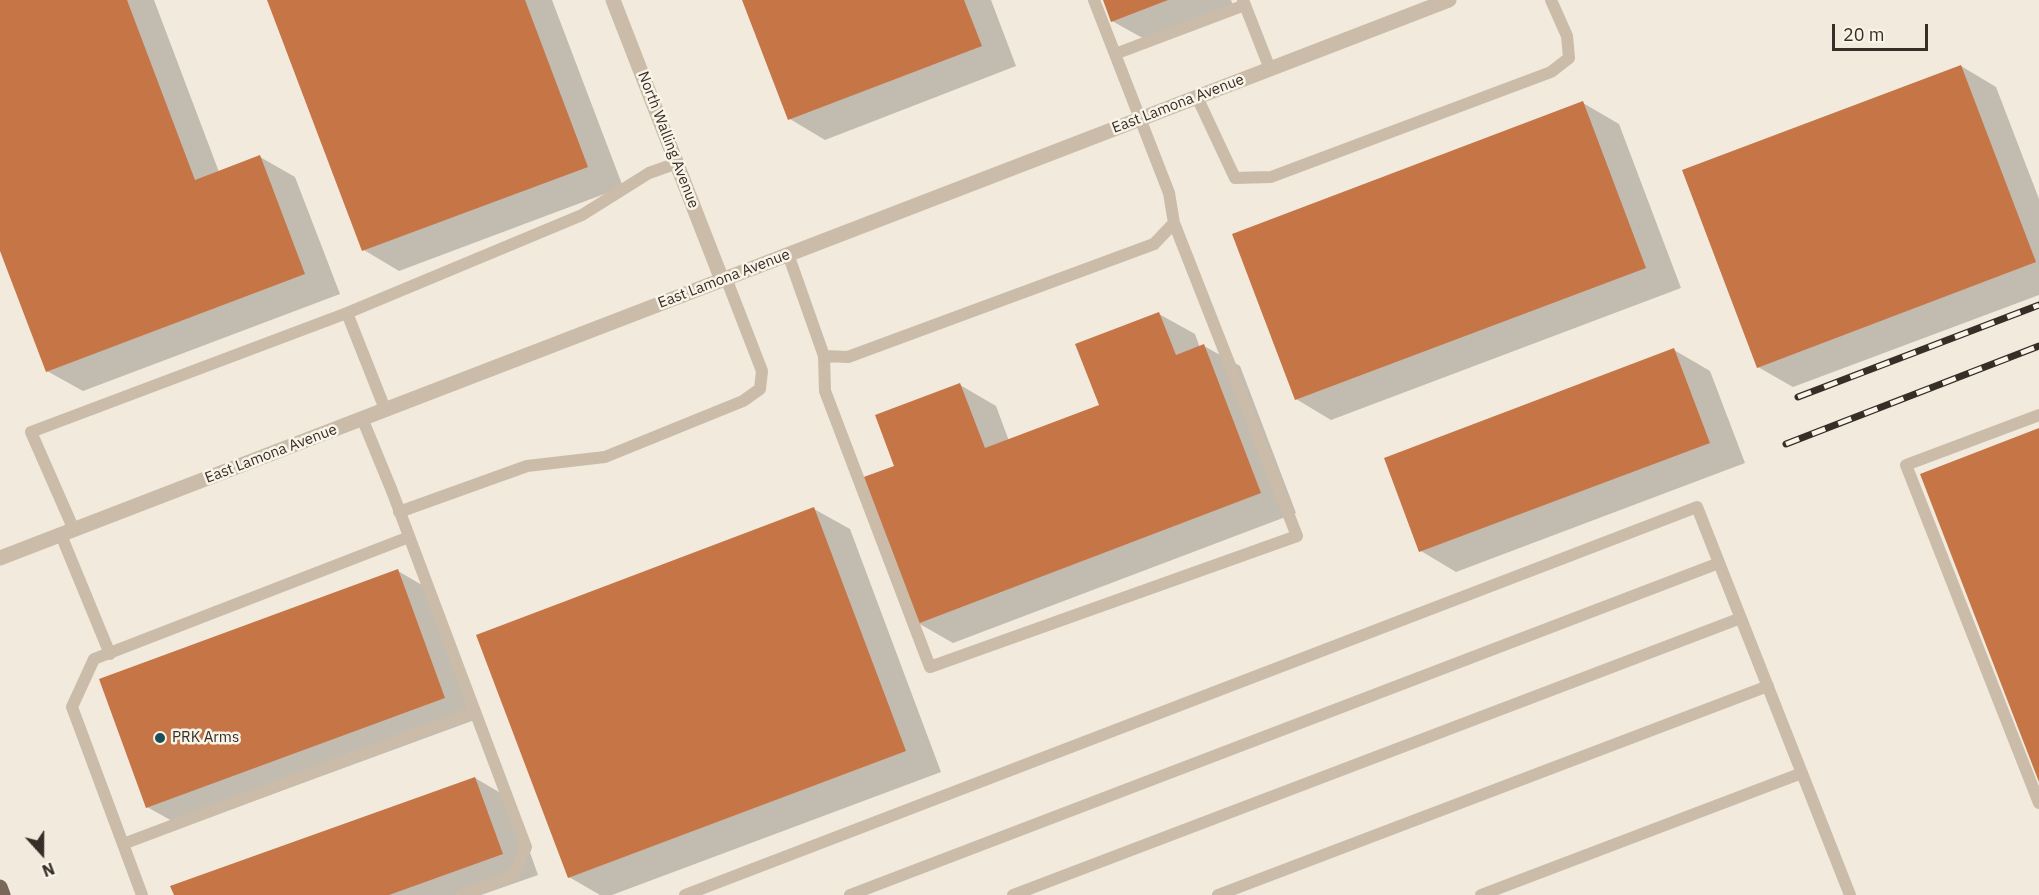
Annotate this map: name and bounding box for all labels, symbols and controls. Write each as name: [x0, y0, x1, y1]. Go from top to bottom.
scale bar: [1835, 12, 1931, 50]
text: 20 m: [1843, 23, 1885, 46]
street label: North Walling Avenue: [634, 69, 702, 211]
street label: East Lamona Avenue: [1109, 71, 1247, 137]
street label: East Lamona Avenue: [655, 246, 793, 312]
street label: East Lamona Avenue: [202, 421, 340, 487]
place label: PRK Arms: [172, 729, 239, 747]
marker: PRK Arms: [153, 731, 167, 745]
north arrow: [12, 823, 72, 883]
text: N: [39, 858, 57, 881]

